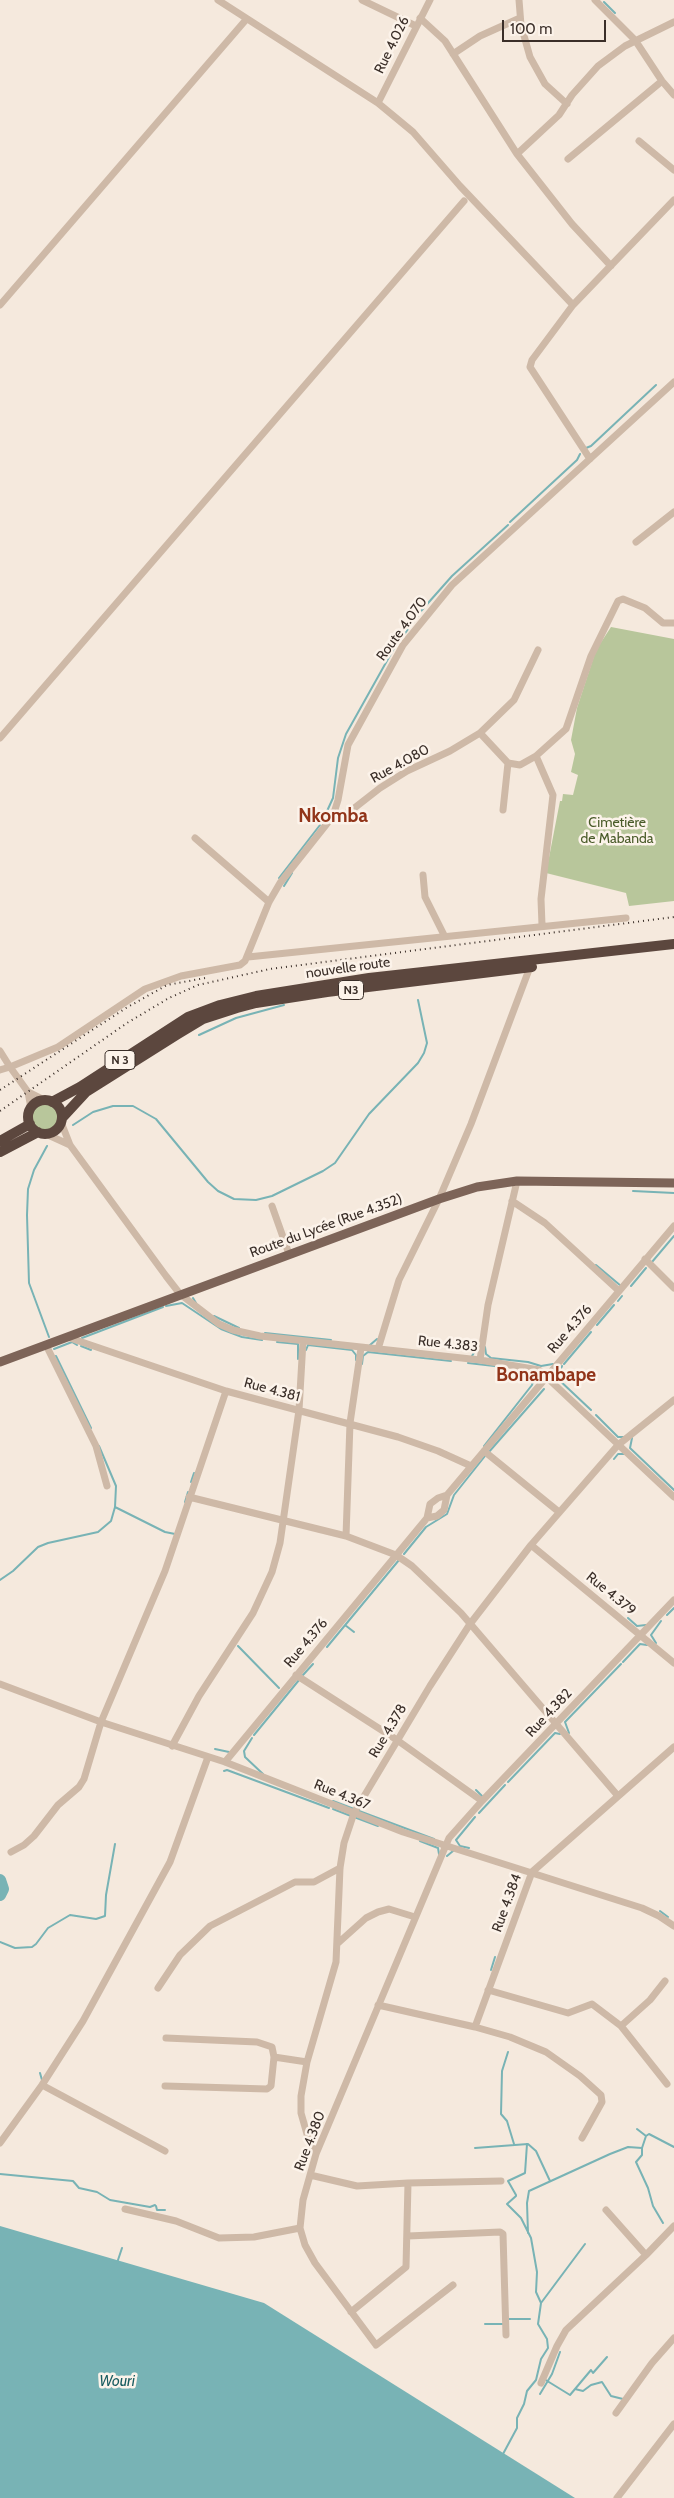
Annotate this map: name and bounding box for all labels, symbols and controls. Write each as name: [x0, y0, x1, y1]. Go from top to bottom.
scale bar: [504, 10, 608, 42]
street label: Rue 4.026: [371, 14, 413, 76]
text: 100 m: [510, 20, 552, 38]
street label: Route 4.070: [373, 594, 431, 664]
street label: Rue 4.080: [368, 741, 432, 787]
district label: Nkomba: [298, 805, 368, 827]
park label: Cimetière de Mabanda: [581, 815, 653, 848]
street label: nouvelle route: [305, 954, 391, 982]
road number: N3: [338, 980, 364, 1000]
road number: N 3: [105, 1050, 135, 1070]
street label: Route du Lycée (Rue 4.352): [248, 1191, 404, 1261]
street label: Rue 4.376: [544, 1301, 596, 1357]
street label: Rue 4.383: [417, 1332, 479, 1356]
district label: Bonambape: [496, 1364, 596, 1386]
street label: Rue 4.381: [242, 1374, 302, 1406]
street label: Rue 4.379: [583, 1569, 639, 1619]
street label: Rue 4.376: [281, 1615, 331, 1671]
street label: Rue 4.382: [522, 1685, 576, 1741]
street label: Rue 4.378: [365, 1701, 411, 1761]
street label: Rue 4.367: [311, 1776, 373, 1814]
street label: Rue 4.384: [489, 1872, 525, 1934]
street label: Rue 4.380: [291, 2109, 329, 2173]
water label: Wouri: [99, 2373, 135, 2391]

